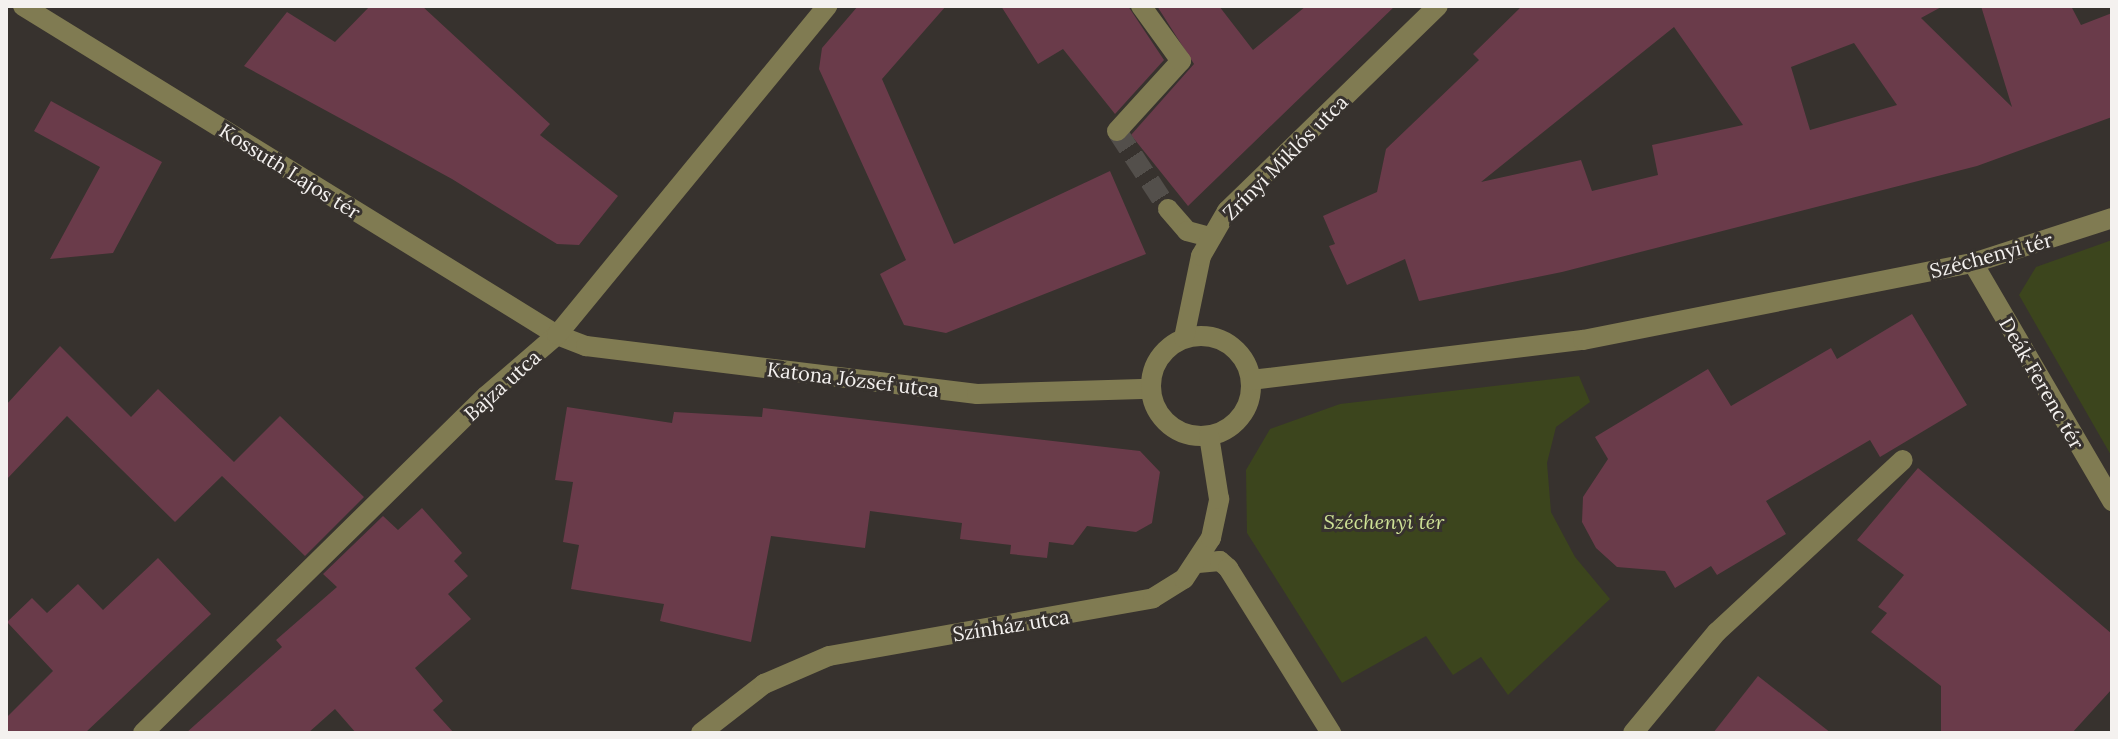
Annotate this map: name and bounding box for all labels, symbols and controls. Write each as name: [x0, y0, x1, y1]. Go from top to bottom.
street label: Zrínyi Miklós utca: [1218, 90, 1352, 224]
street label: Kossuth Lajos tér: [215, 118, 365, 224]
street label: Széchenyi tér: [1927, 227, 2055, 283]
street label: Deák Ferenc tér: [1995, 313, 2089, 453]
street label: Bajza utca: [459, 345, 545, 425]
street label: Katona József utca: [766, 357, 940, 401]
park label: Széchenyi tér: [1324, 509, 1444, 533]
street label: Színház utca: [951, 604, 1071, 646]

